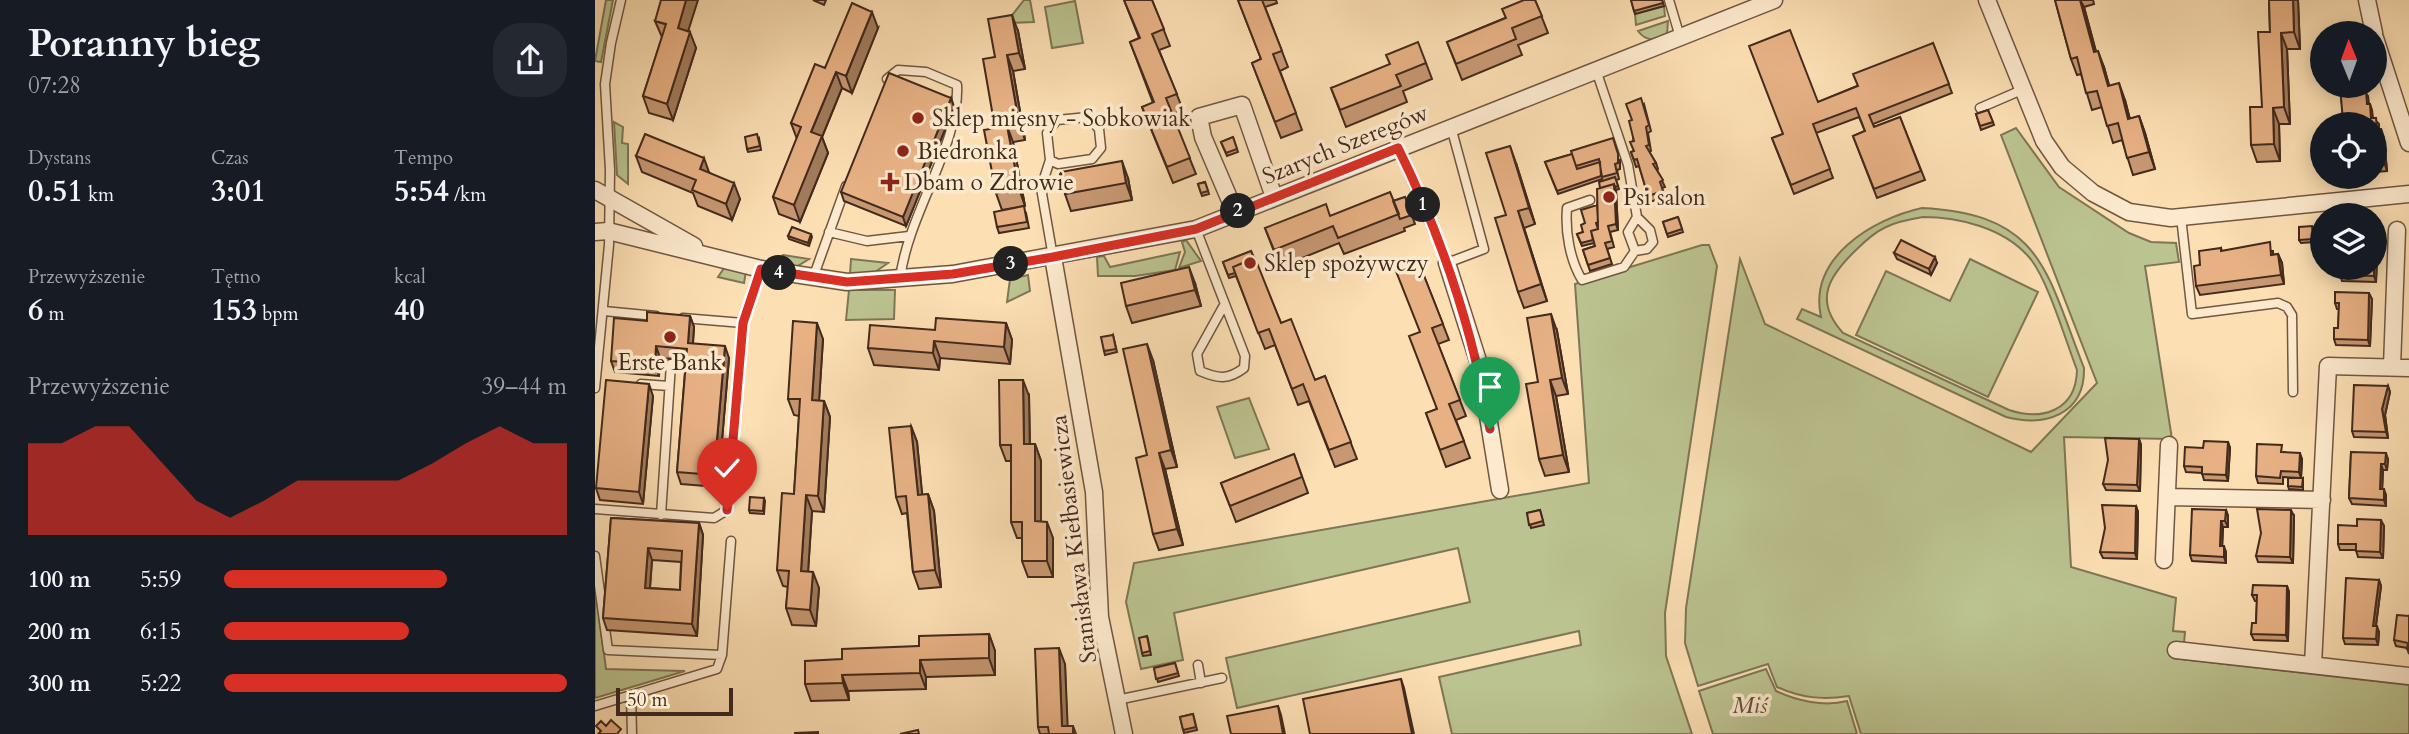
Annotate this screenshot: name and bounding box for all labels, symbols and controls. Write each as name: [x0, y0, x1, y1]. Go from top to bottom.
text: Poranny bieg: [28, 18, 260, 70]
north arrow: [2310, 21, 2387, 98]
map controls: [2310, 21, 2387, 280]
button: share: [493, 23, 567, 97]
text: 07:28: [28, 70, 81, 101]
street label: Szarych Szeregów: [1258, 97, 1433, 192]
place label: Sklep mięsny - Sobkowiak: [932, 103, 1191, 134]
marker: Sklep mięsny - Sobkowiak: [910, 110, 926, 126]
button: locate: [2310, 112, 2387, 189]
place label: Biedronka: [917, 136, 1018, 167]
marker: Biedronka: [895, 143, 911, 159]
text: Dystans: [28, 145, 91, 171]
text: Czas: [211, 145, 249, 171]
text: Tempo: [394, 145, 453, 171]
place label: Dbam o Zdrowie: [904, 167, 1074, 198]
text: 0.51: [28, 171, 83, 212]
text: 3:01: [211, 171, 266, 212]
text: 5:54: [394, 171, 449, 212]
marker: Dbam o Zdrowie: [882, 174, 898, 190]
text: km: [83, 182, 114, 208]
text: /km: [449, 182, 486, 208]
place label: Psi salon: [1623, 182, 1706, 213]
pin: 1: [1405, 188, 1441, 222]
marker: Psi salon: [1601, 189, 1617, 205]
text: 1: [1418, 191, 1427, 217]
pin: 2: [1221, 194, 1255, 228]
text: 2: [1233, 197, 1242, 223]
button: layers: [2310, 203, 2387, 280]
pin: 3: [993, 246, 1029, 282]
place label: Sklep spożywczy: [1264, 248, 1429, 279]
text: 3: [1006, 250, 1015, 276]
marker: Sklep spożywczy: [1242, 255, 1258, 271]
pin: 4: [761, 256, 797, 290]
text: 4: [774, 259, 783, 285]
text: Przewyższenie: [28, 264, 145, 290]
text: Tętno: [211, 264, 261, 290]
text: kcal: [394, 264, 426, 290]
text: 6: [28, 290, 43, 331]
text: 153: [211, 290, 257, 331]
text: 40: [394, 290, 425, 331]
text: m: [43, 301, 65, 327]
text: bpm: [257, 301, 299, 327]
marker: Erste Bank: [662, 329, 678, 345]
place label: Erste Bank: [617, 347, 723, 378]
pin: [1460, 357, 1520, 429]
icon: arrive: [1471, 368, 1509, 406]
text: Przewyższenie: [28, 371, 170, 402]
text: 39–44 m: [482, 371, 567, 402]
street label: Stanisława Kiełbasiewicza: [1043, 413, 1104, 665]
pin: [697, 438, 757, 510]
icon: check: [708, 449, 746, 487]
text: 100 m: [28, 564, 91, 595]
text: 5:59: [140, 564, 181, 595]
text: 200 m: [28, 616, 91, 647]
text: 6:15: [140, 616, 181, 647]
text: 300 m: [28, 668, 91, 699]
text: 5:22: [140, 668, 181, 699]
scale bar: [616, 685, 733, 717]
text: 50 m: [627, 687, 668, 713]
park label: Miś: [1732, 690, 1769, 721]

